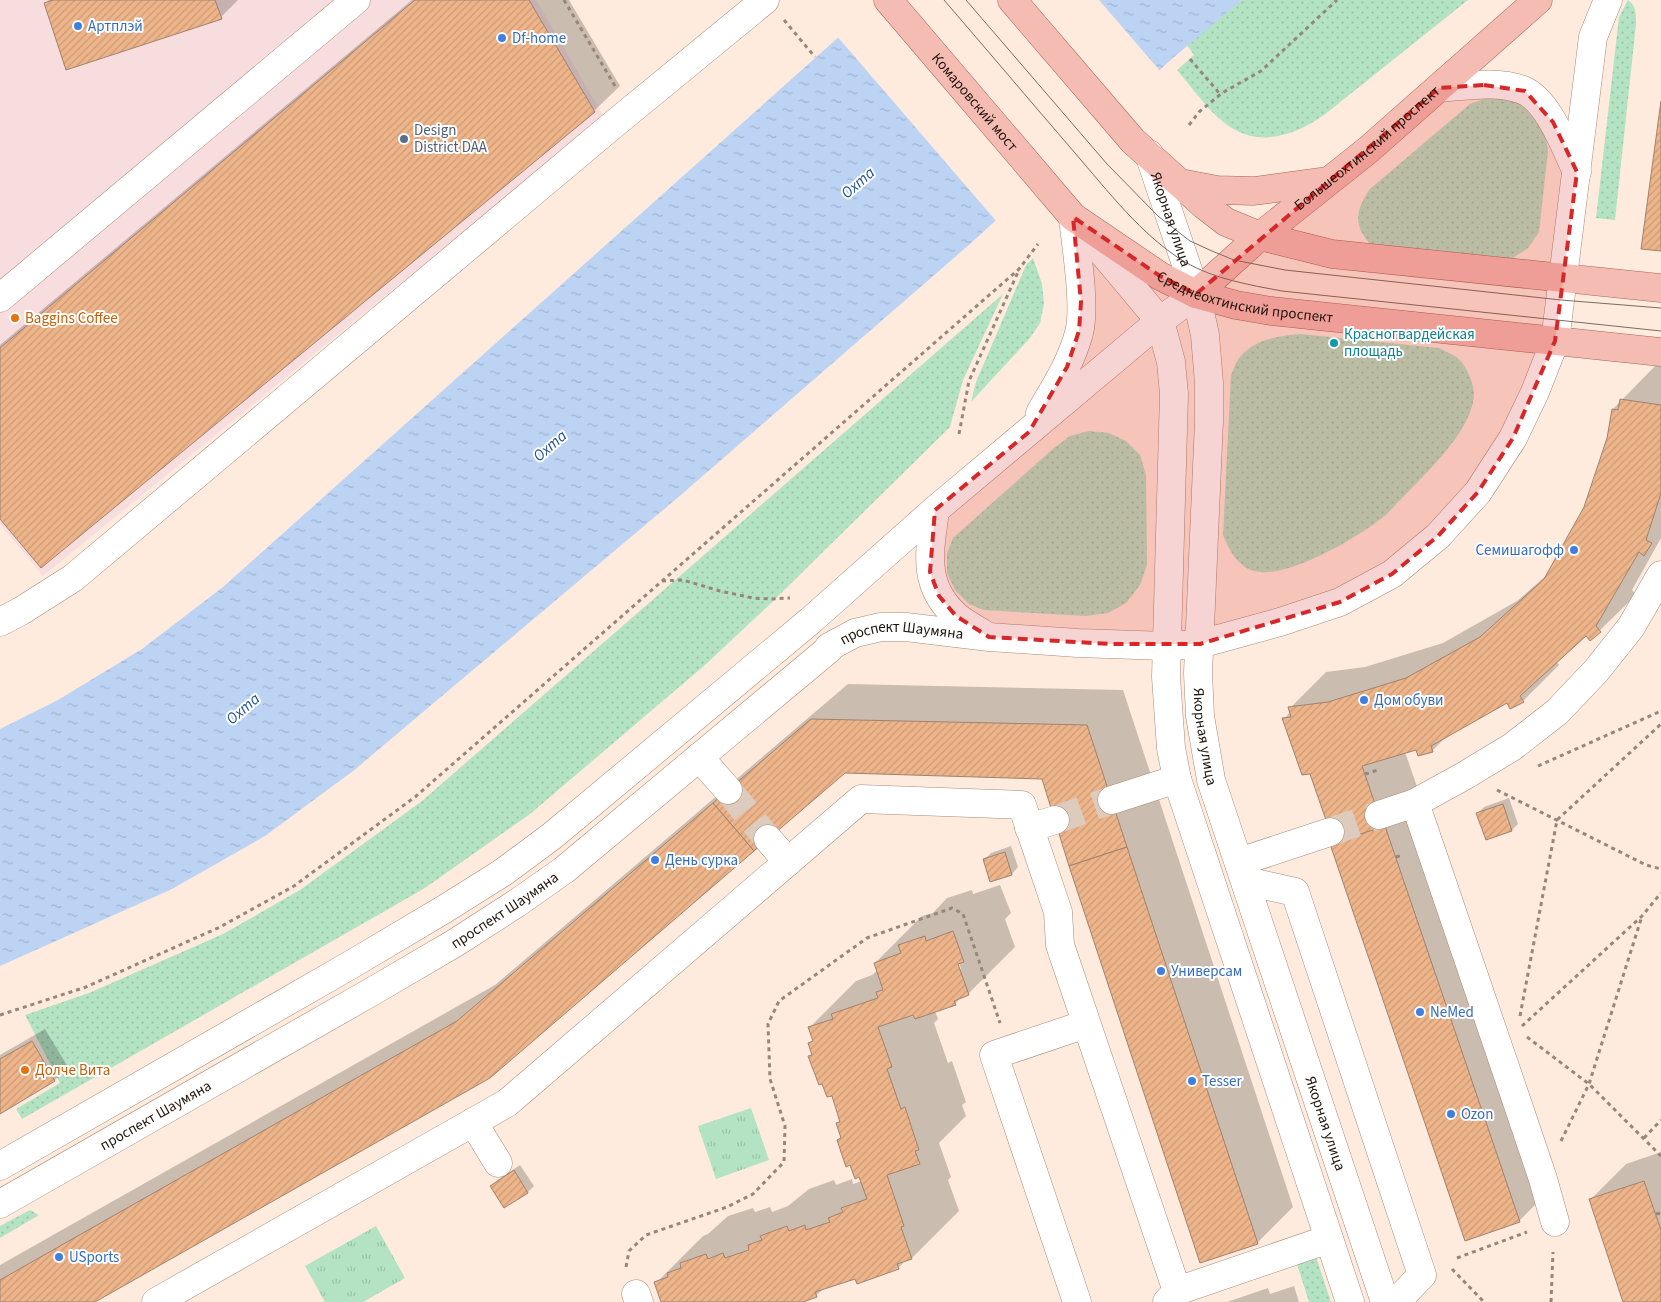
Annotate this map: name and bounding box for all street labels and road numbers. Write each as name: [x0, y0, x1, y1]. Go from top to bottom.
street label: Комаровский мост: [927, 48, 1023, 156]
street label: Большеохтинский проспект: [1290, 81, 1445, 215]
street label: Якорная улица: [1145, 169, 1197, 269]
street label: Среднеохтинский проспект: [1153, 266, 1334, 328]
street label: проспект Шаумяна: [836, 616, 965, 650]
street label: Якорная улица: [1188, 687, 1223, 788]
street label: проспект Шаумяна: [447, 867, 563, 954]
street label: Якорная улица: [1300, 1073, 1351, 1173]
street label: проспект Шаумяна: [96, 1075, 215, 1155]

